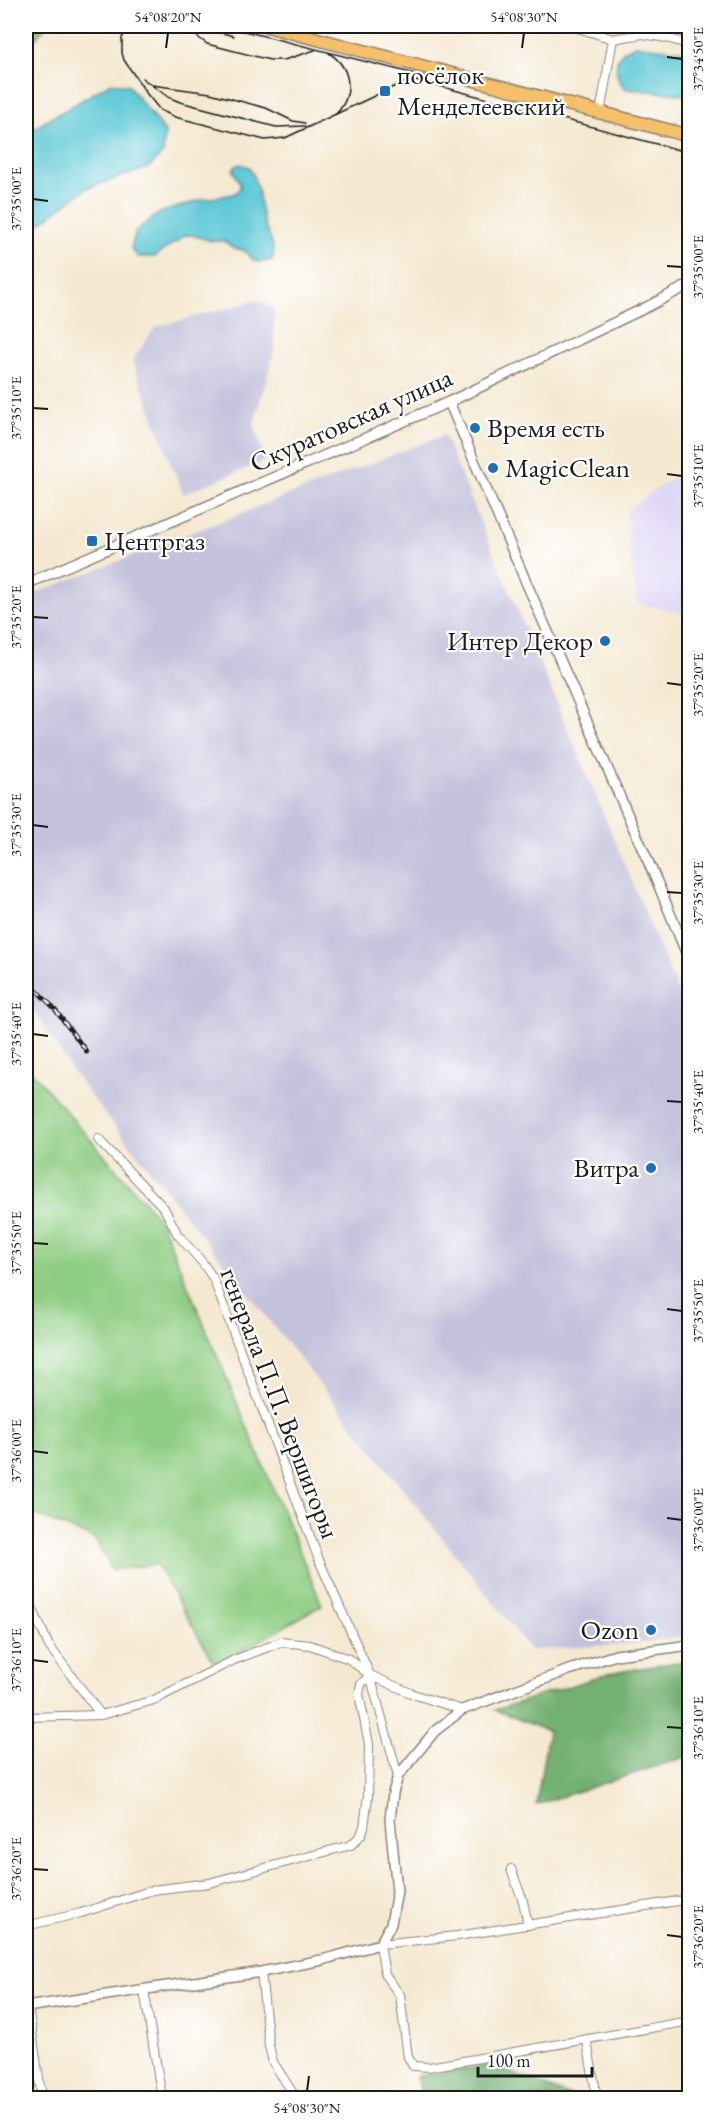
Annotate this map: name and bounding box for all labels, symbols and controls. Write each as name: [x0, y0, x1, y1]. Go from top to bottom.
text: 54°08'20"N: [134, 7, 202, 26]
text: 54°08'30"N: [490, 7, 558, 26]
text: 37°34'50"E: [688, 26, 707, 91]
place label: посёлок Менделеевский: [397, 57, 565, 123]
marker: посёлок Менделеевский: [378, 84, 392, 98]
text: 37°35'00"E: [6, 166, 25, 231]
text: 37°35'00"E: [688, 234, 707, 299]
street label: Скуратовская улица: [244, 359, 458, 480]
text: 37°35'10"E: [6, 375, 25, 440]
place label: Время есть: [487, 410, 605, 445]
marker: Время есть: [468, 421, 482, 435]
text: 37°35'10"E: [688, 443, 707, 508]
place label: MagicClean: [505, 450, 630, 485]
marker: MagicClean: [486, 461, 500, 475]
place label: Центргаз: [104, 523, 205, 558]
marker: Центргаз: [85, 534, 99, 548]
text: 37°35'20"E: [6, 584, 25, 649]
place label: Интер Декор: [447, 623, 593, 658]
marker: Интер Декор: [598, 634, 612, 648]
text: 37°35'20"E: [688, 652, 707, 717]
text: 37°35'30"E: [6, 792, 25, 857]
text: 37°35'30"E: [688, 860, 707, 925]
text: 37°35'40"E: [6, 1001, 25, 1066]
text: 37°35'40"E: [688, 1069, 707, 1134]
place label: Витра: [574, 1150, 639, 1185]
marker: Витра: [644, 1161, 658, 1175]
text: 37°35'50"E: [6, 1210, 25, 1275]
street label: генерала П.П. Вершигоры: [213, 1262, 348, 1543]
text: 37°35'50"E: [688, 1278, 707, 1343]
text: 37°36'00"E: [6, 1418, 25, 1483]
text: 37°36'00"E: [688, 1487, 707, 1552]
place label: Ozon: [581, 1612, 639, 1647]
marker: Ozon: [644, 1623, 658, 1637]
text: 37°36'10"E: [6, 1627, 25, 1692]
text: 37°36'10"E: [688, 1695, 707, 1760]
text: 37°36'20"E: [6, 1836, 25, 1901]
text: 37°36'20"E: [688, 1904, 707, 1969]
scale bar: [478, 2040, 592, 2078]
text: 100 m: [487, 2049, 531, 2072]
text: 54°08'30"N: [273, 2098, 341, 2117]

